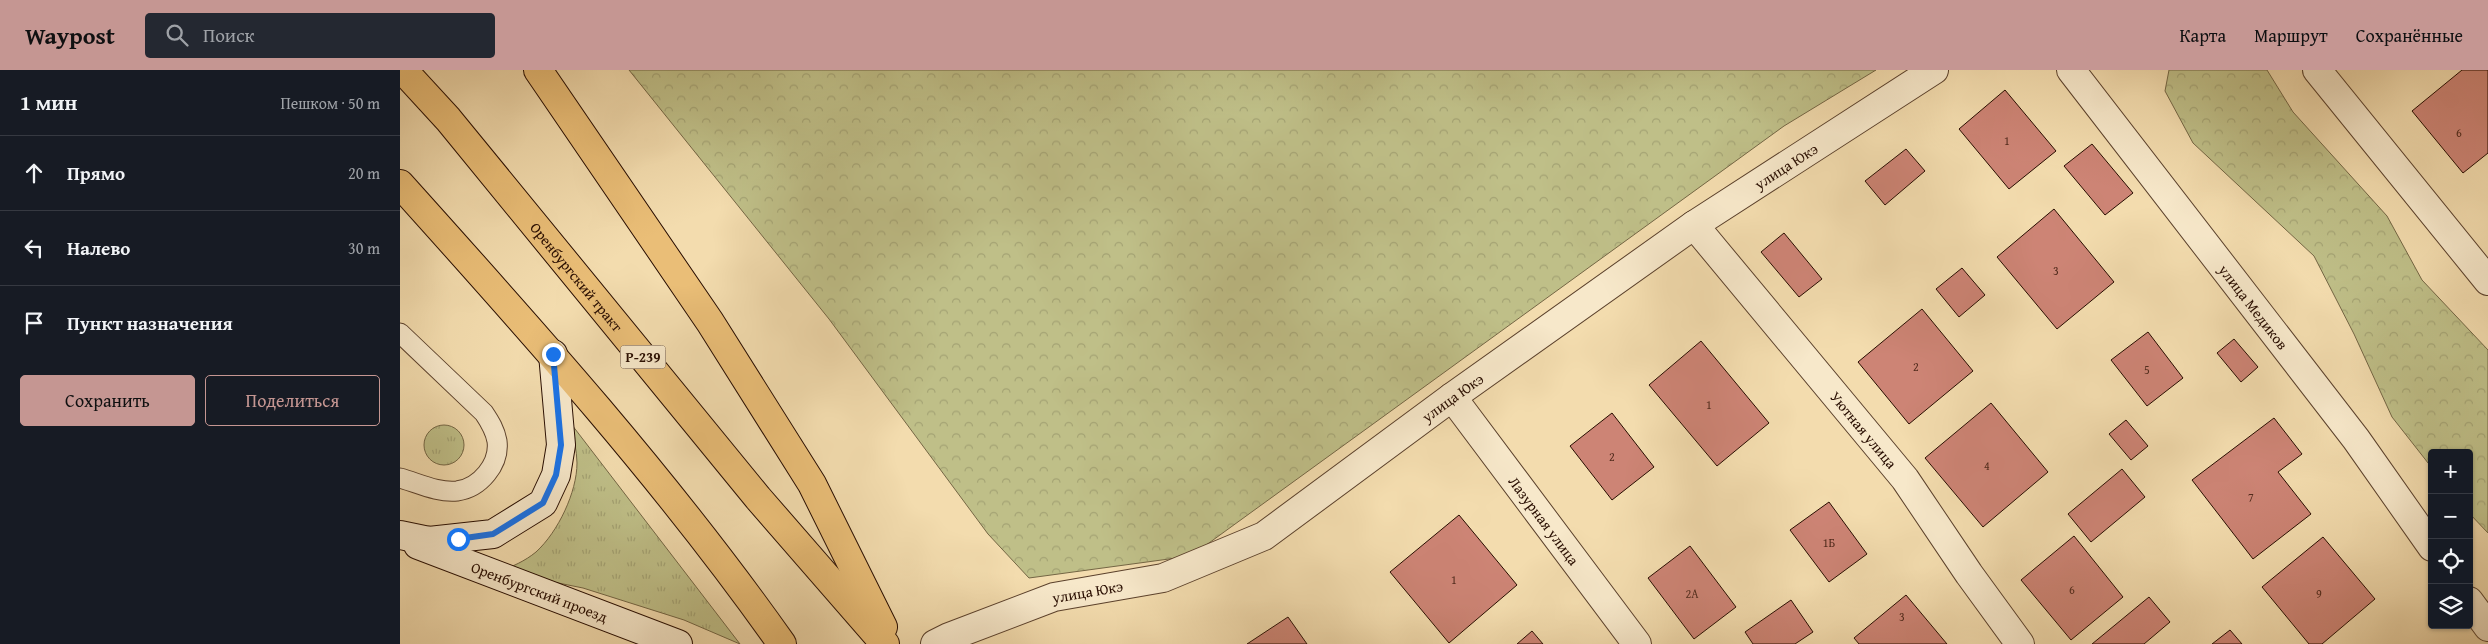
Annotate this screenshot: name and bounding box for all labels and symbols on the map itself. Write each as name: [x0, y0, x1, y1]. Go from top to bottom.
house number: 6: [2456, 124, 2462, 141]
house number: 1: [2004, 132, 2010, 149]
street label: улица Юкэ: [1749, 137, 1822, 195]
street label: Оренбургский тракт: [526, 217, 628, 336]
street label: улица Медиков: [2213, 259, 2293, 354]
house number: 3: [2053, 262, 2059, 279]
route end: [542, 343, 565, 366]
road number: Р-239: [620, 346, 666, 368]
house number: 2: [1913, 358, 1919, 375]
house number: 5: [2144, 361, 2150, 378]
street label: улица Юкэ: [1416, 368, 1487, 427]
street label: Уютная улица: [1826, 387, 1903, 473]
house number: 1: [1706, 396, 1712, 413]
house number: 2: [1609, 448, 1615, 465]
house number: 4: [1984, 457, 1990, 474]
street label: Лазурная улица: [1504, 471, 1585, 570]
house number: 7: [2248, 489, 2254, 506]
route start: [447, 528, 470, 551]
house number: 1Б: [1823, 534, 1835, 551]
street label: Оренбургский проезд: [468, 556, 611, 627]
house number: 1: [1451, 571, 1457, 588]
street label: улица Юкэ: [1049, 575, 1125, 608]
house number: 6: [2069, 581, 2075, 598]
house number: 2А: [1685, 585, 1699, 602]
house number: 9: [2316, 585, 2322, 602]
house number: 3: [1899, 608, 1905, 625]

